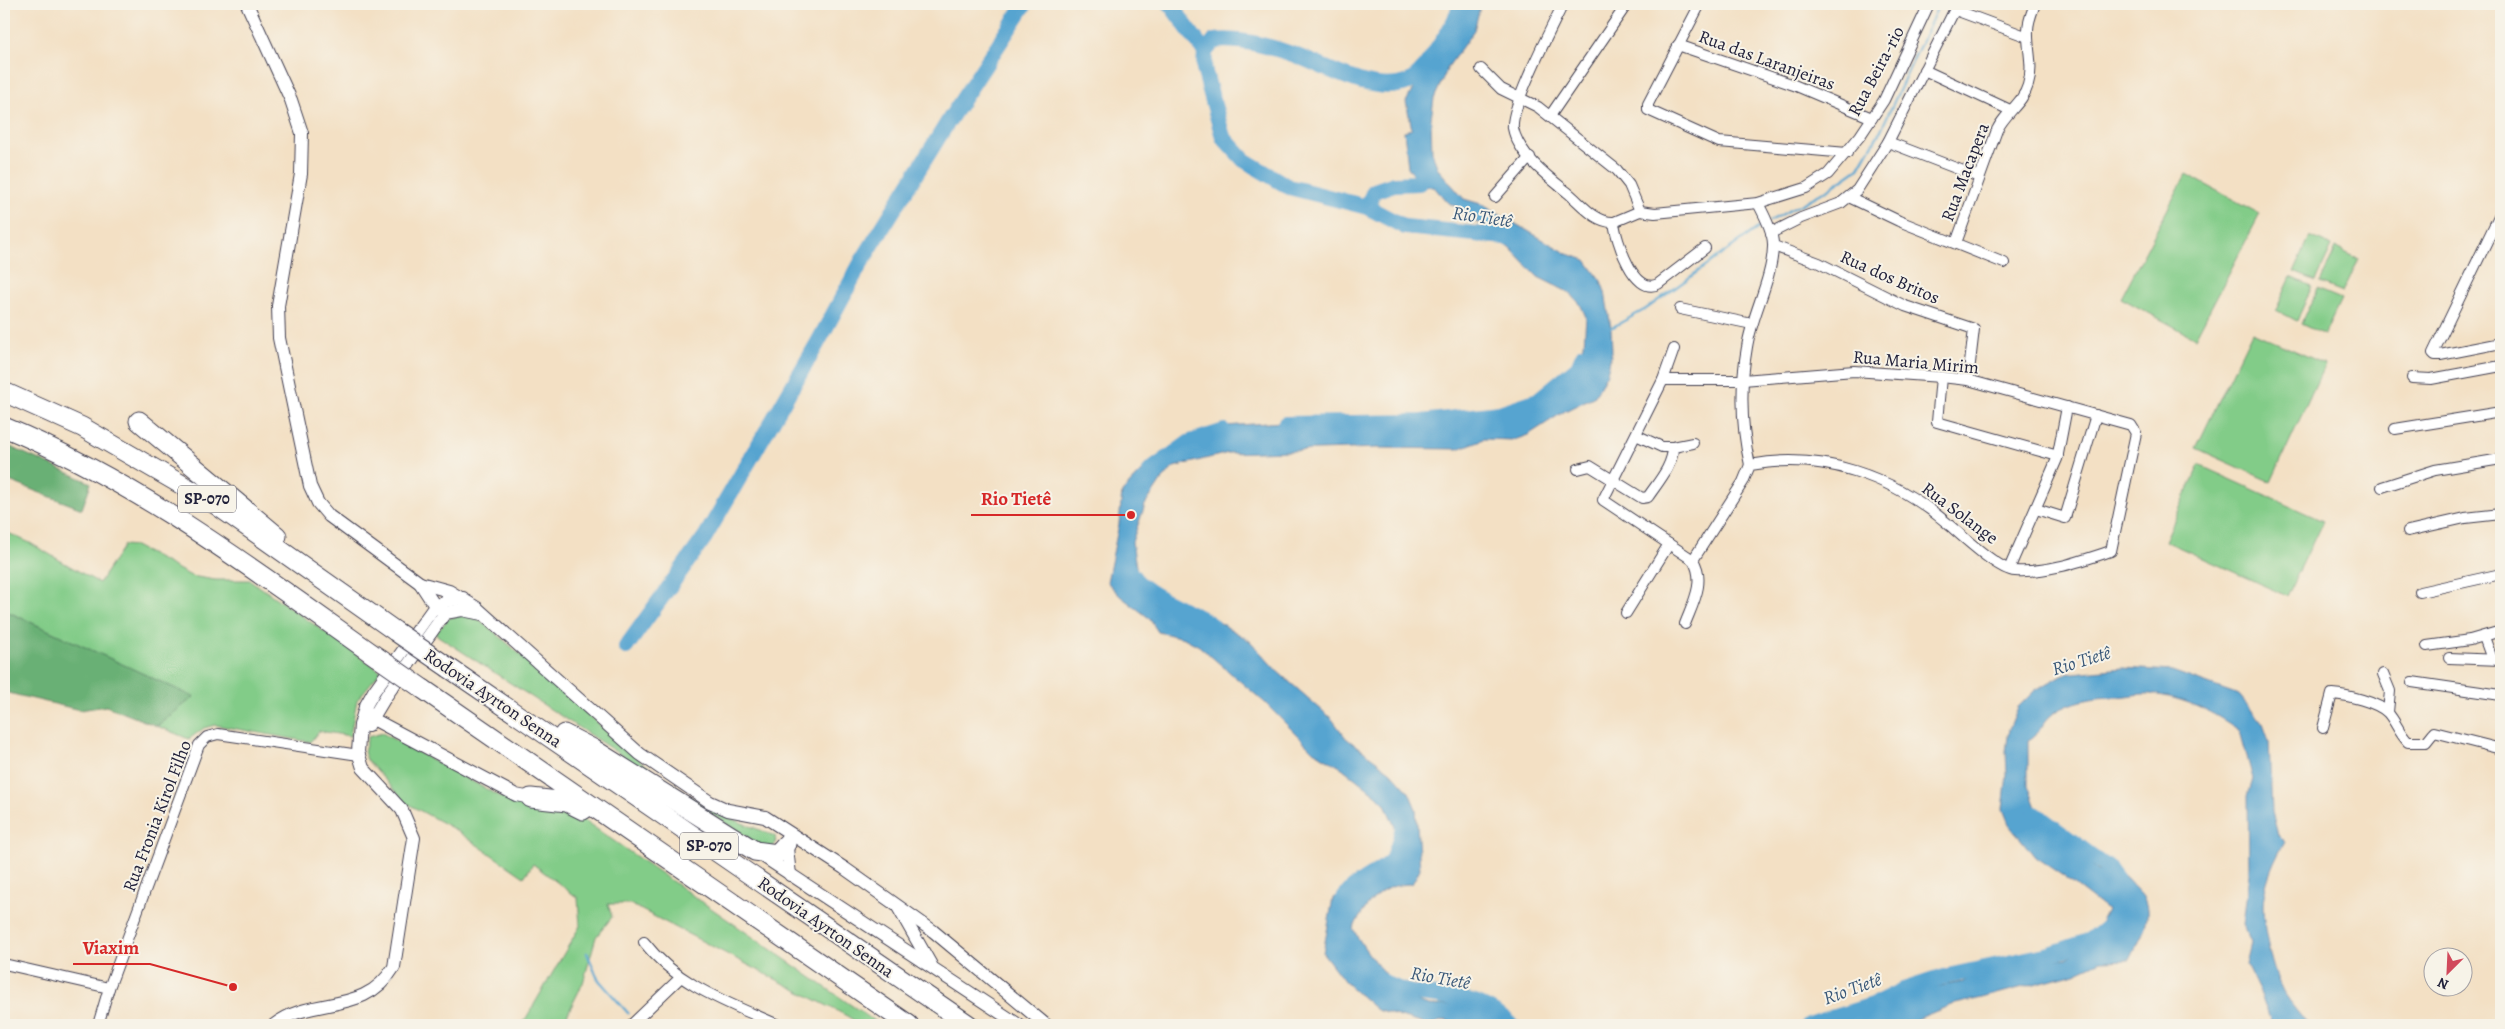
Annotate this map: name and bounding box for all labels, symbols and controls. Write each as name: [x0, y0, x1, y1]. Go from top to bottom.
street label: Rua Beira-rio: [1842, 22, 1910, 120]
street label: Rua das Laranjeiras: [1695, 24, 1839, 96]
street label: Rua Macapera: [1935, 119, 1995, 225]
water label: Rio Tietê: [1451, 200, 1515, 234]
street label: Rua dos Britos: [1837, 244, 1943, 310]
street label: Rua Maria Mirim: [1852, 345, 1980, 379]
street label: Rua Solange: [1917, 476, 2003, 550]
callout: Rio Tietê: [971, 481, 1062, 515]
road number: SP-070: [178, 486, 236, 512]
text: Rio Tietê: [981, 486, 1052, 512]
water label: Rio Tietê: [2049, 639, 2115, 682]
street label: Rodovia Ayrton Senna: [419, 643, 567, 753]
street label: Rua Fronia Kirol Filho: [117, 737, 197, 895]
road number: SP-070: [680, 832, 738, 859]
street label: Rodovia Ayrton Senna: [753, 871, 900, 984]
callout: Viaxim: [73, 930, 150, 964]
text: Viaxim: [82, 935, 139, 961]
north arrow: [2422, 946, 2472, 996]
water label: Rio Tietê: [1408, 960, 1473, 996]
water label: Rio Tietê: [1820, 966, 1886, 1011]
text: N: [2434, 973, 2451, 994]

